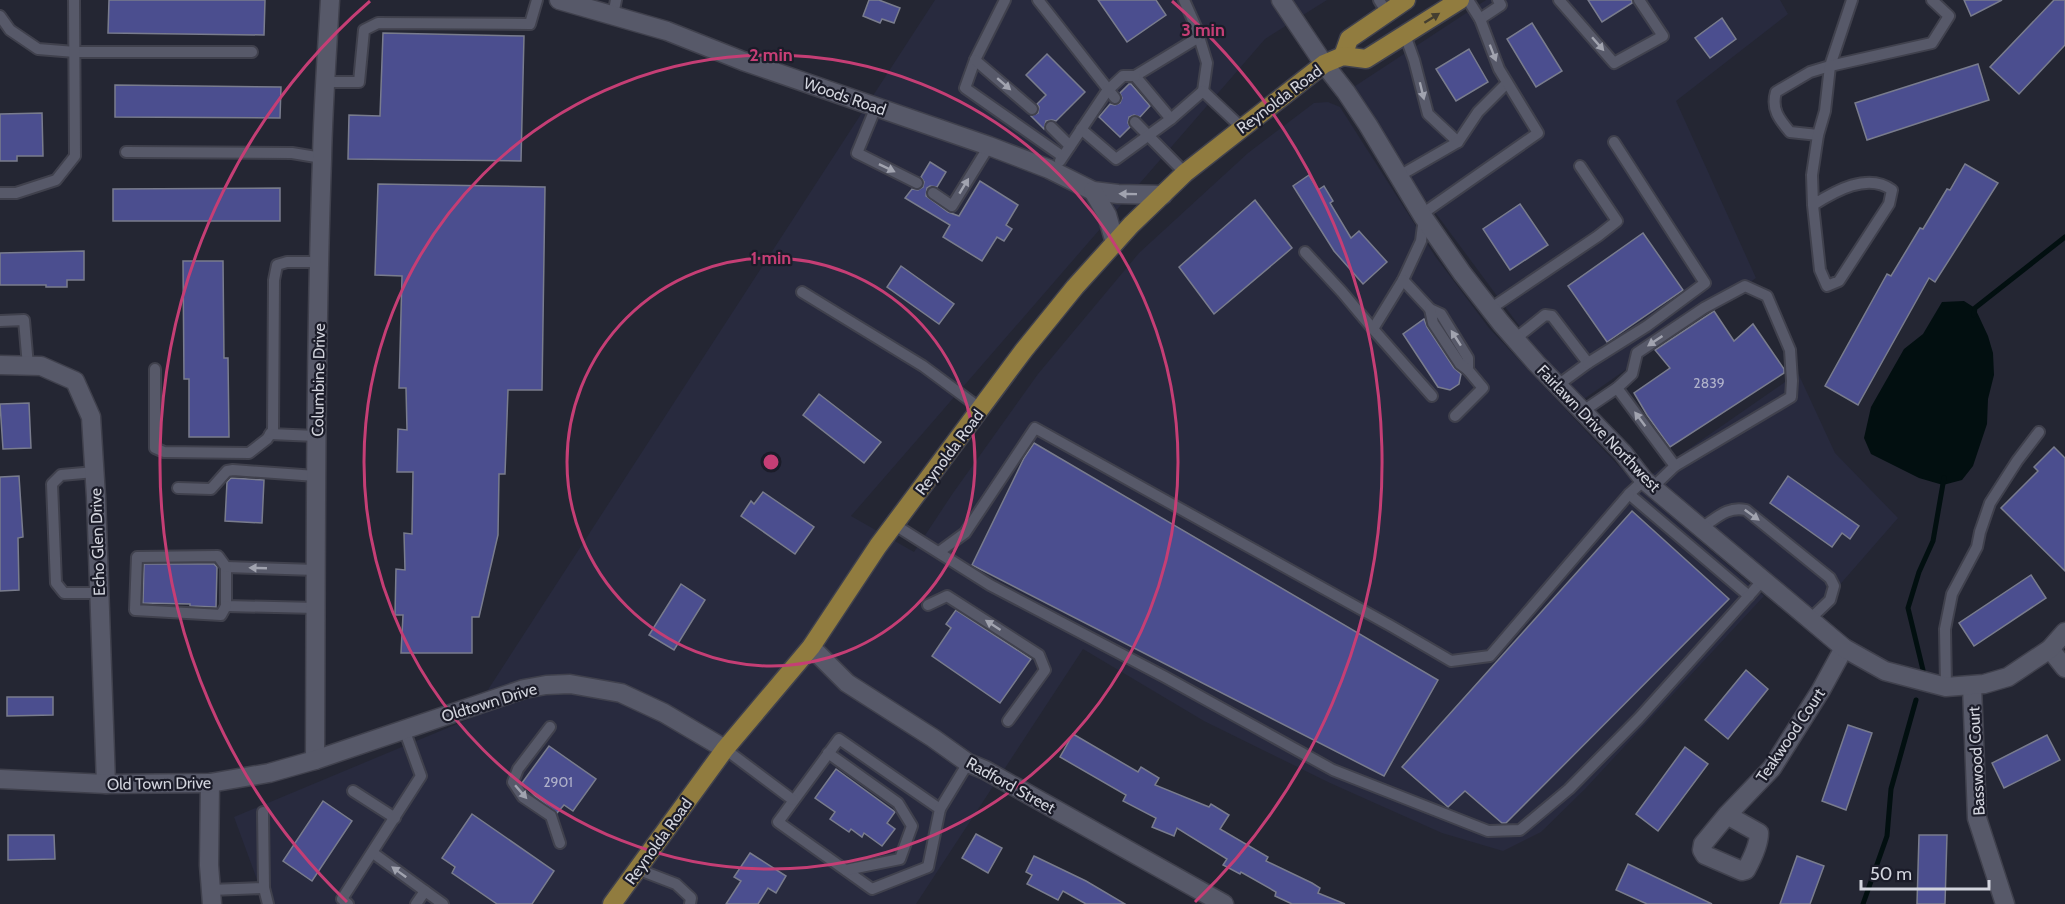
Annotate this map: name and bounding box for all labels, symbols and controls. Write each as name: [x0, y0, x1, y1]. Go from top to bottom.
one-way arrow: [1424, 12, 1440, 23]
text: 3 min: [1181, 19, 1225, 41]
one-way arrow: [1591, 36, 1604, 51]
text: 2 min: [749, 44, 793, 66]
one-way arrow: [1488, 44, 1498, 62]
street label: Reynolda Road: [1233, 61, 1326, 138]
street label: Woods Road: [801, 74, 889, 119]
one-way arrow: [996, 78, 1012, 91]
one-way arrow: [1418, 81, 1428, 100]
one-way arrow: [878, 162, 896, 172]
one-way arrow: [959, 178, 970, 194]
one-way arrow: [1118, 189, 1137, 199]
text: 1 min: [751, 247, 791, 269]
street label: Columbine Drive: [308, 323, 329, 437]
one-way arrow: [1450, 330, 1461, 346]
one-way arrow: [1648, 335, 1664, 347]
street label: Fairlawn Drive Northwest: [1533, 361, 1665, 496]
house number: 2839: [1693, 374, 1725, 392]
street label: Reynolda Road: [911, 406, 988, 499]
one-way arrow: [1634, 411, 1646, 427]
centre of rings: [761, 452, 781, 472]
street label: Echo Glen Drive: [86, 488, 109, 596]
one-way arrow: [1744, 509, 1760, 521]
one-way arrow: [248, 564, 267, 573]
one-way arrow: [985, 620, 1001, 631]
street label: Oldtown Drive: [439, 679, 539, 726]
street label: Teakwood Court: [1752, 684, 1829, 786]
street label: Basswood Court: [1964, 705, 1989, 816]
street label: Radford Street: [963, 753, 1059, 818]
street label: Old Town Drive: [107, 773, 211, 794]
house number: 2901: [543, 773, 573, 791]
one-way arrow: [515, 784, 528, 800]
street label: Reynolda Road: [621, 795, 696, 888]
scale bar: [1861, 853, 1988, 891]
text: 50 m: [1870, 863, 1912, 885]
one-way arrow: [392, 866, 407, 878]

